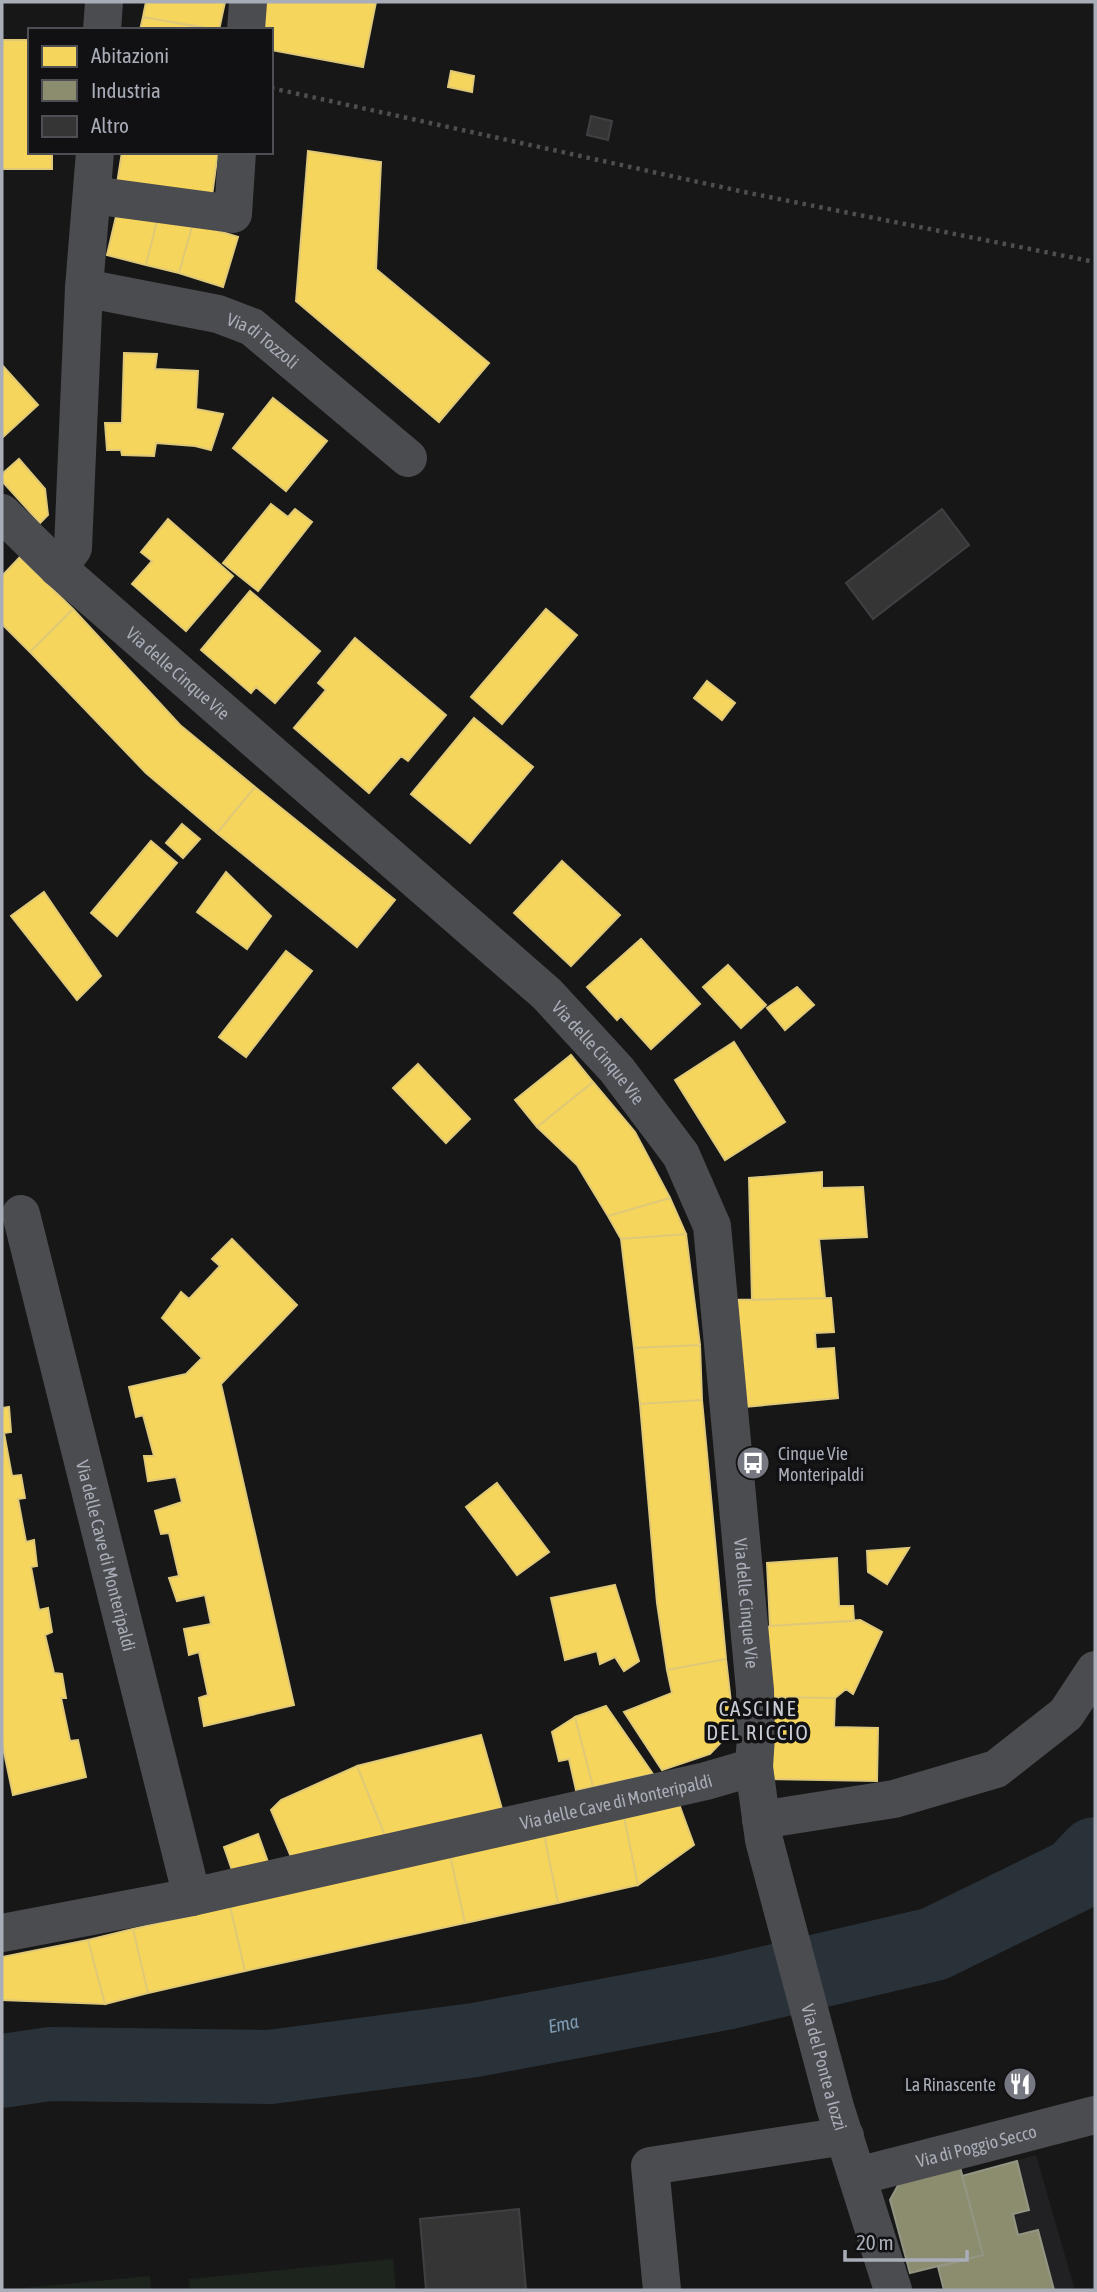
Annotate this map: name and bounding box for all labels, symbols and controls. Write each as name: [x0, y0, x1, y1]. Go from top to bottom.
legend: [28, 28, 273, 154]
text: Abitazioni: [91, 43, 169, 67]
text: Industria: [91, 78, 161, 102]
text: Altro: [91, 113, 129, 137]
street label: Via di Tozzoli: [224, 308, 303, 372]
street label: Via delle Cinque Vie: [122, 622, 234, 724]
street label: Via delle Cinque Vie: [548, 996, 649, 1108]
place label: Cinque Vie Monteripaldi: [778, 1443, 864, 1485]
bus stop icon: Cinque Vie Monteripaldi: [734, 1444, 772, 1482]
street label: Via delle Cave di Monteripaldi: [72, 1458, 141, 1653]
street label: Via delle Cinque Vie: [730, 1537, 763, 1669]
district label: CASCINE DEL RICCIO: [706, 1696, 810, 1744]
street label: Via delle Cave di Monteripaldi: [518, 1769, 715, 1833]
street label: Via del Ponte a Iozzi: [798, 2002, 852, 2133]
water label: Ema: [546, 2010, 580, 2037]
restaurant icon: La Rinascente: [1001, 2065, 1039, 2103]
place label: La Rinascente: [905, 2074, 996, 2095]
street label: Via di Poggio Secco: [914, 2120, 1039, 2171]
scale bar: [845, 2218, 968, 2262]
text: 20 m: [856, 2230, 894, 2254]

